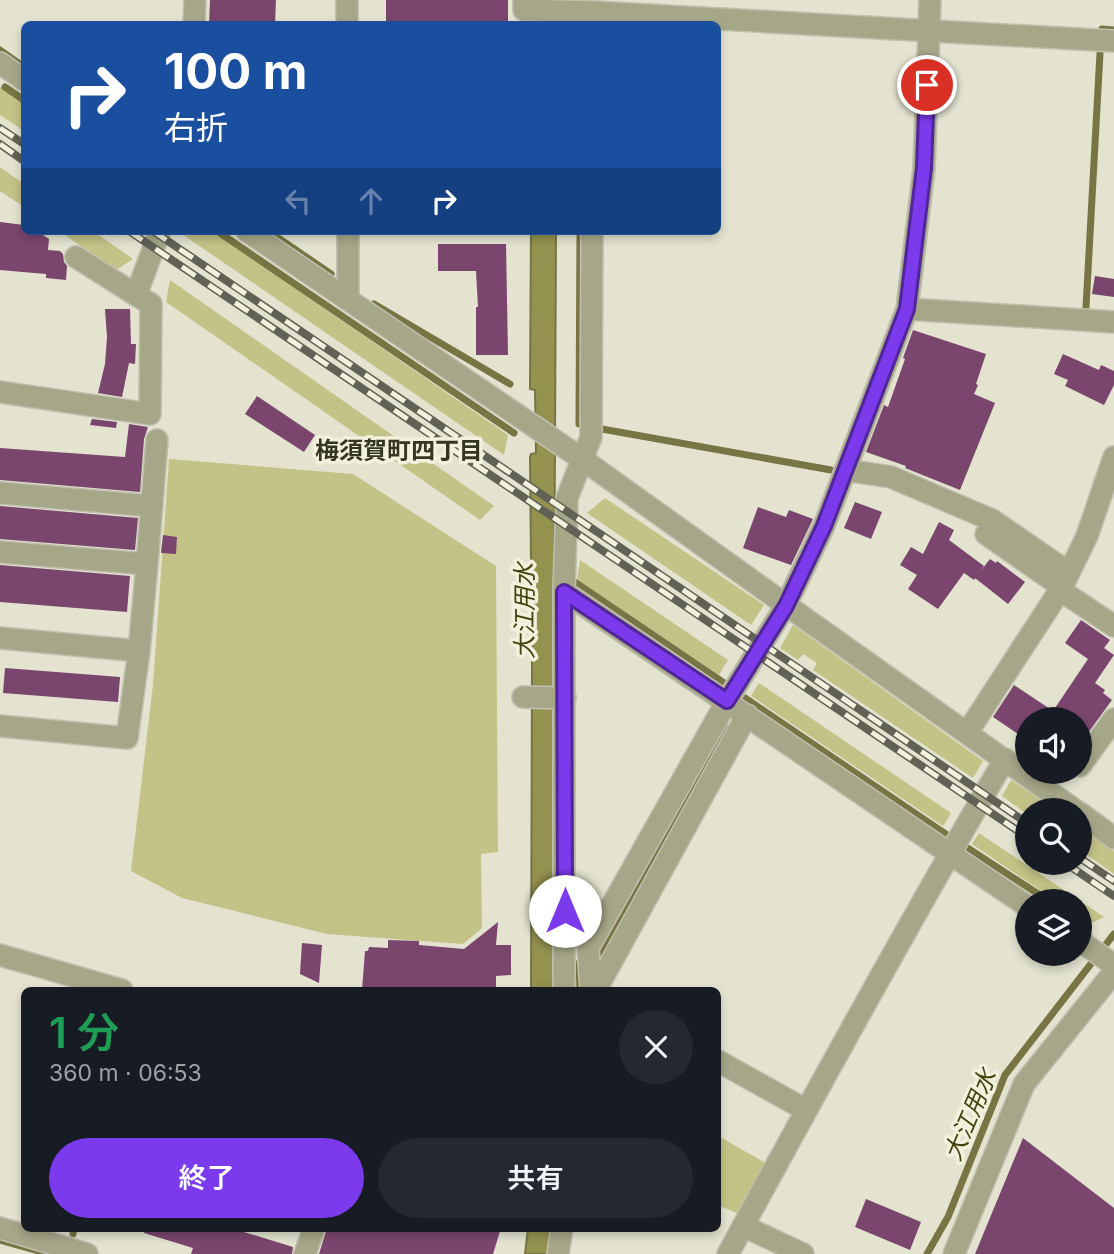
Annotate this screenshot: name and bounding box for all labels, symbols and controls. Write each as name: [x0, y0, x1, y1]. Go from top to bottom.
text: 100 m: [164, 42, 308, 101]
icon: right: [49, 49, 140, 140]
pin: [897, 55, 957, 115]
icon: arrive: [908, 66, 946, 104]
text: 右折: [164, 108, 228, 147]
icon: left: [279, 182, 317, 220]
icon: ahead: [352, 182, 390, 220]
icon: right: [425, 182, 463, 220]
district label: 梅須賀町四丁目: [315, 436, 483, 465]
water label: 大江用水: [510, 560, 539, 659]
map controls: [1015, 707, 1092, 966]
button: sound: [1015, 707, 1092, 784]
button: search: [1015, 798, 1092, 875]
position arrow: [528, 874, 602, 948]
button: layers: [1015, 889, 1092, 966]
text: 1 分: [49, 1007, 119, 1058]
button: close: [619, 1010, 693, 1084]
text: 360 m · 06:53: [49, 1059, 202, 1087]
water label: 大江用水: [938, 1062, 1003, 1165]
button: 終了: [49, 1138, 364, 1218]
button: 共有: [378, 1138, 693, 1218]

